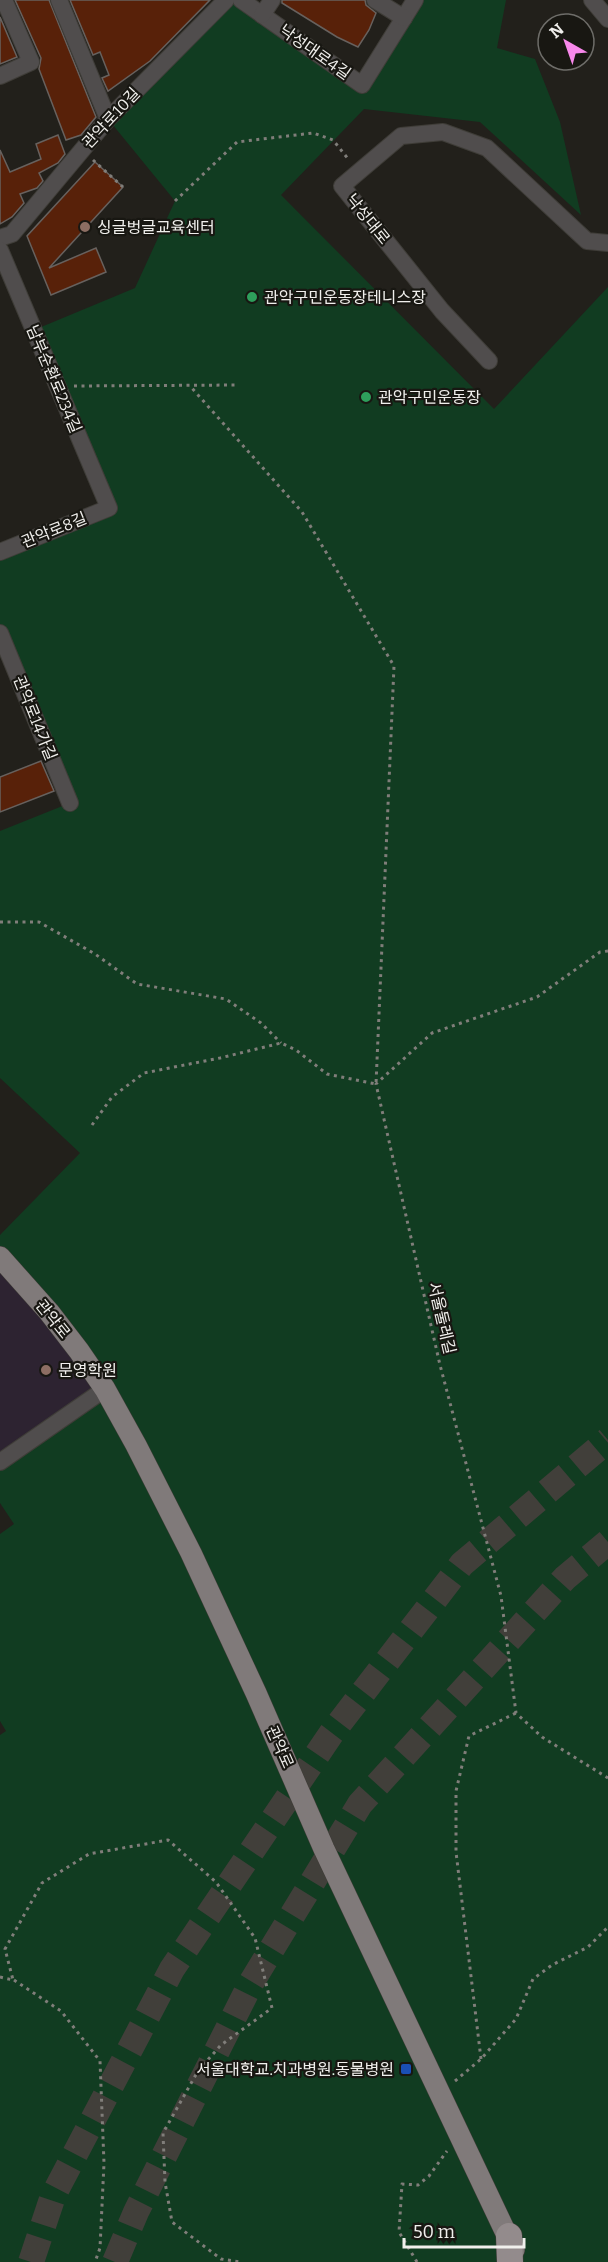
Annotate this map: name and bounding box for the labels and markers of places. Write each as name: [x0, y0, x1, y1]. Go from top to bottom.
place label: 싱글벙글교육센터: [97, 218, 215, 237]
marker: 싱글벙글교육센터: [78, 220, 92, 234]
place label: 관악구민운동장테니스장: [264, 288, 426, 307]
marker: 관악구민운동장테니스장: [245, 290, 259, 304]
place label: 관악구민운동장: [378, 388, 481, 407]
marker: 관악구민운동장: [359, 390, 373, 404]
place label: 문영학원: [58, 1361, 117, 1380]
marker: 문영학원: [39, 1363, 53, 1377]
place label: 서울대학교.치과병원.동물병원: [196, 2060, 394, 2079]
marker: 서울대학교.치과병원.동물병원: [399, 2062, 413, 2076]

